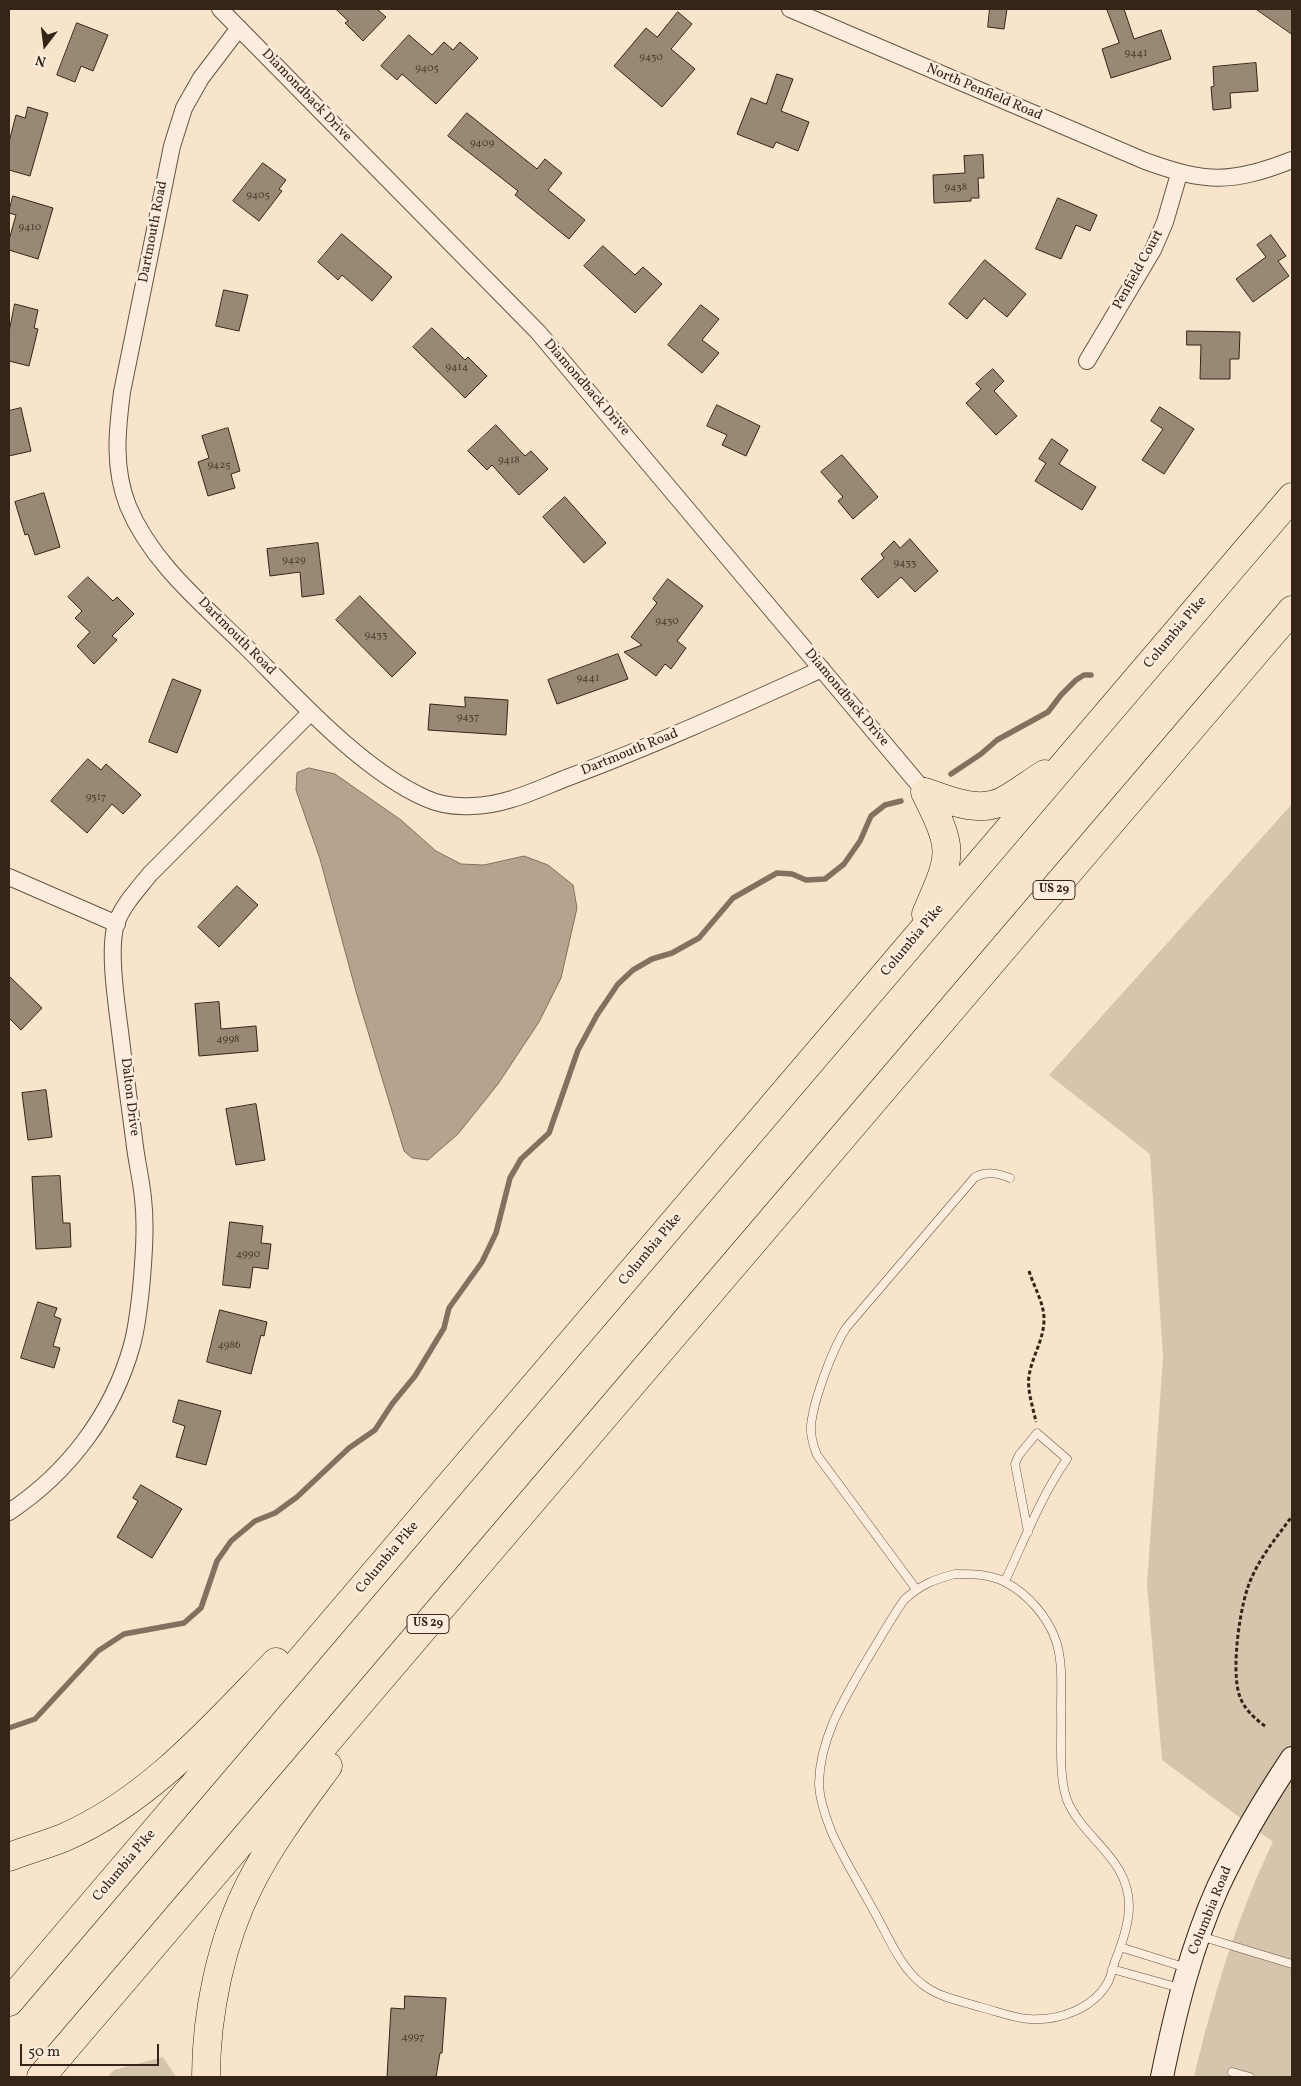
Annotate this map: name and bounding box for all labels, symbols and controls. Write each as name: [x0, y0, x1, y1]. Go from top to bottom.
north arrow: [20, 20, 70, 70]
street label: Diamondback Drive: [257, 46, 355, 146]
house number: 9441: [1125, 47, 1147, 61]
text: N: [34, 49, 48, 70]
house number: 9430: [639, 51, 663, 65]
street label: North Penfield Road: [923, 61, 1045, 125]
house number: 9405: [415, 62, 439, 76]
house number: 9409: [470, 137, 494, 151]
street label: Dartmouth Road: [136, 180, 172, 284]
house number: 9438: [945, 181, 967, 195]
house number: 9405: [246, 189, 270, 203]
house number: 9410: [19, 221, 41, 235]
street label: Penfield Court: [1110, 227, 1168, 313]
street label: Diamondback Drive: [539, 336, 633, 440]
house number: 9414: [446, 361, 468, 375]
house number: 9418: [498, 454, 520, 468]
house number: 9425: [207, 459, 231, 473]
house number: 9429: [282, 554, 306, 568]
house number: 9433: [894, 557, 916, 571]
street label: Columbia Pike: [1141, 594, 1211, 672]
street label: Dartmouth Road: [194, 595, 278, 679]
house number: 9430: [655, 615, 679, 629]
house number: 9433: [365, 629, 387, 643]
street label: Diamondback Drive: [800, 646, 892, 750]
house number: 9441: [577, 672, 599, 686]
house number: 9437: [457, 711, 479, 725]
street label: Dartmouth Road: [579, 726, 681, 780]
house number: 9317: [86, 791, 106, 805]
road number: US 29: [1033, 880, 1075, 900]
street label: Columbia Pike: [878, 902, 948, 980]
house number: 4998: [216, 1033, 240, 1047]
street label: Dalton Drive: [116, 1057, 142, 1137]
street label: Columbia Pike: [616, 1211, 686, 1289]
house number: 4990: [236, 1248, 260, 1262]
house number: 4986: [217, 1339, 241, 1353]
street label: Columbia Pike: [353, 1519, 423, 1597]
road number: US 29: [407, 1615, 449, 1634]
street label: Columbia Pike: [90, 1827, 160, 1905]
street label: Columbia Road: [1186, 1864, 1236, 1958]
house number: 4997: [401, 2031, 425, 2045]
scale bar: [22, 2034, 161, 2066]
text: 50 m: [28, 2042, 60, 2063]

